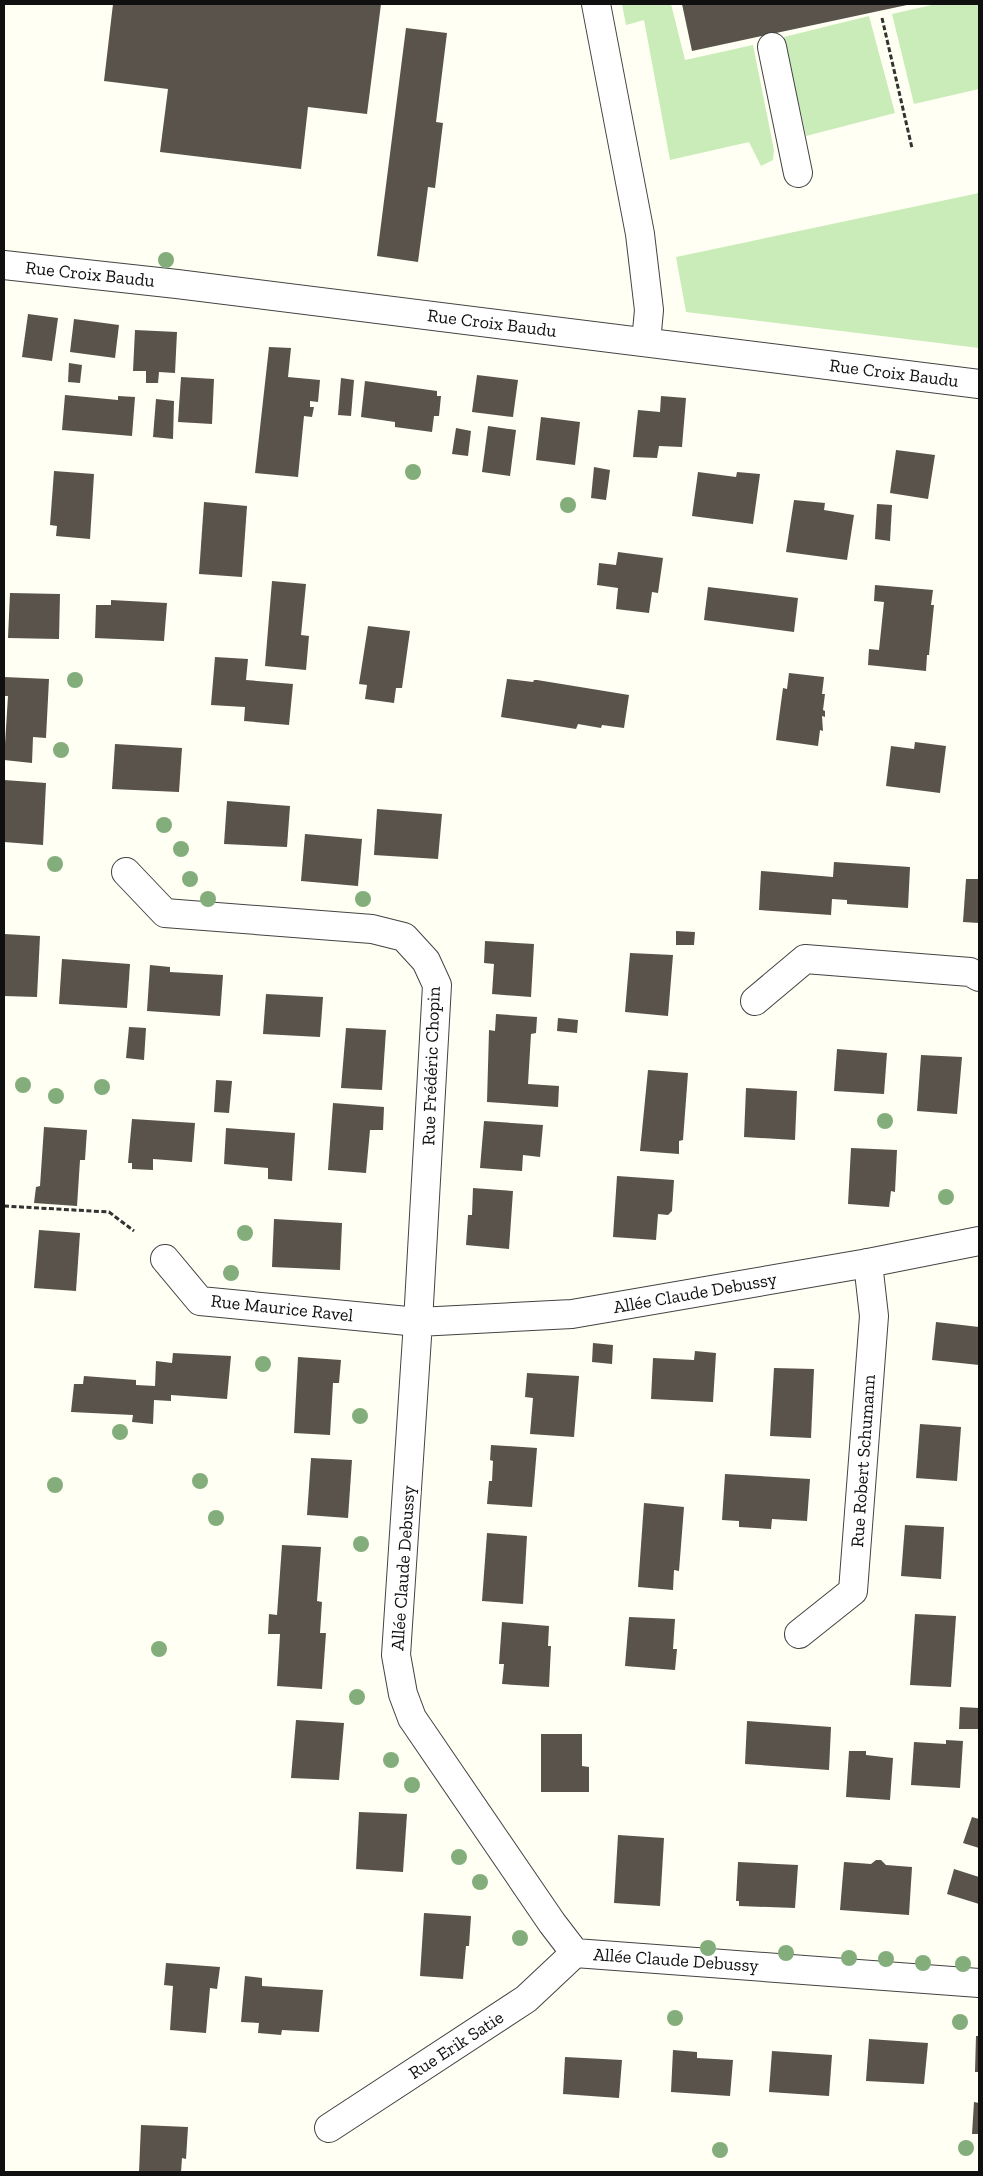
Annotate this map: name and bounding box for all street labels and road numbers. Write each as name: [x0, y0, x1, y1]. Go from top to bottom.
street label: Rue Croix Baudu: [24, 256, 156, 292]
street label: Rue Croix Baudu: [426, 304, 558, 342]
street label: Rue Croix Baudu: [828, 354, 960, 392]
street label: Rue Frédéric Chopin: [417, 985, 445, 1146]
street label: Allée Claude Debussy: [611, 1268, 779, 1318]
street label: Rue Maurice Ravel: [210, 1290, 355, 1326]
street label: Rue Robert Schumann: [846, 1373, 880, 1548]
street label: Allée Claude Debussy: [386, 1484, 420, 1651]
street label: Allée Claude Debussy: [593, 1943, 760, 1977]
street label: Rue Erik Satie: [404, 2006, 508, 2084]

